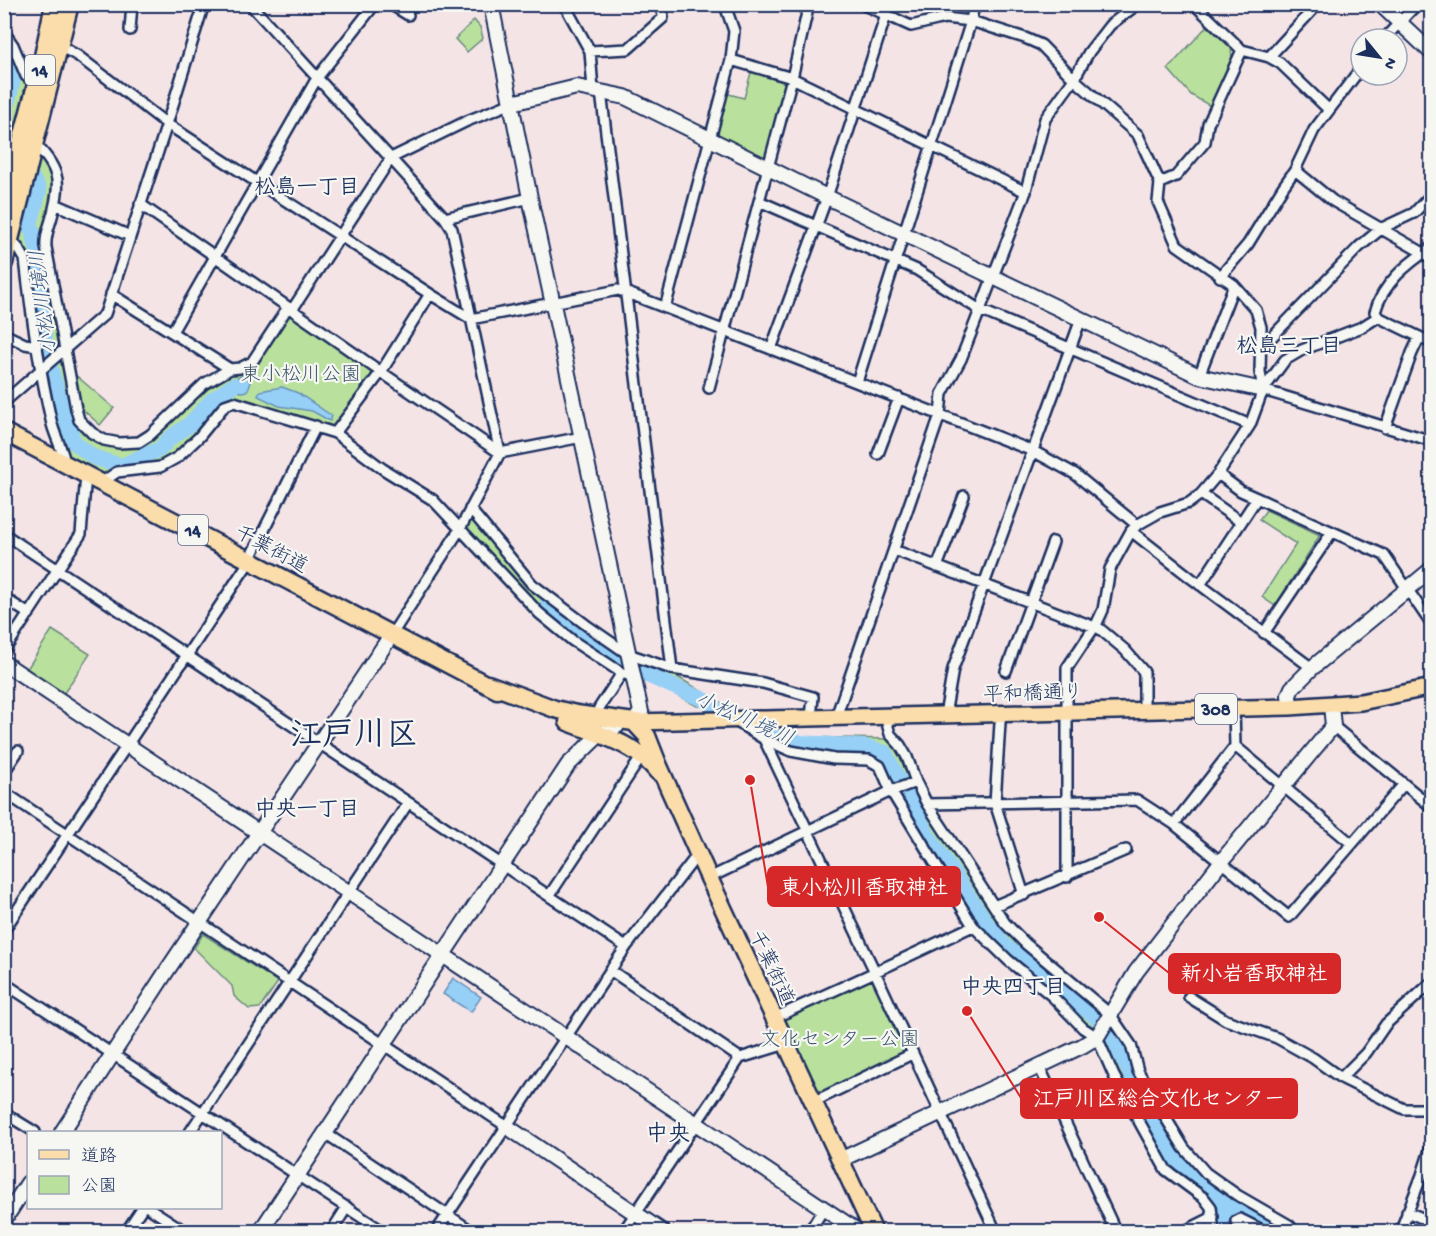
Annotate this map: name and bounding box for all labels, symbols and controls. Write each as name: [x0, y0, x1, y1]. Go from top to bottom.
north arrow: [1349, 27, 1409, 87]
text: N: [1378, 53, 1400, 72]
road number: 14: [25, 55, 55, 85]
district label: 松島一丁目: [255, 175, 360, 202]
water label: 小松川境川: [26, 248, 64, 355]
district label: 松島三丁目: [1237, 334, 1342, 361]
park label: 東小松川公園: [241, 363, 361, 388]
road number: 14: [178, 515, 208, 545]
street label: 千葉街道: [230, 520, 312, 580]
street label: 平和橋通り: [983, 681, 1083, 709]
water label: 小松川境川: [691, 688, 797, 754]
road number: 308: [1195, 694, 1237, 724]
district label: 江戸川区: [290, 718, 418, 757]
district label: 中央一丁目: [255, 797, 360, 824]
callout: 東小松川香取神社: [768, 867, 960, 906]
text: 東小松川香取神社: [780, 876, 948, 903]
street label: 千葉街道: [743, 927, 799, 1010]
callout: 新小岩香取神社: [1169, 954, 1340, 993]
text: 新小岩香取神社: [1181, 963, 1328, 989]
district label: 中央四丁目: [961, 975, 1066, 1002]
park label: 文化センター公園: [760, 1029, 920, 1053]
callout: 江戸川区総合文化センター: [1021, 1079, 1297, 1118]
text: 江戸川区総合文化センター: [1033, 1087, 1285, 1114]
district label: 中央: [646, 1121, 690, 1149]
legend: [27, 1131, 222, 1209]
text: 道路: [81, 1146, 117, 1168]
text: 公園: [81, 1177, 117, 1198]

